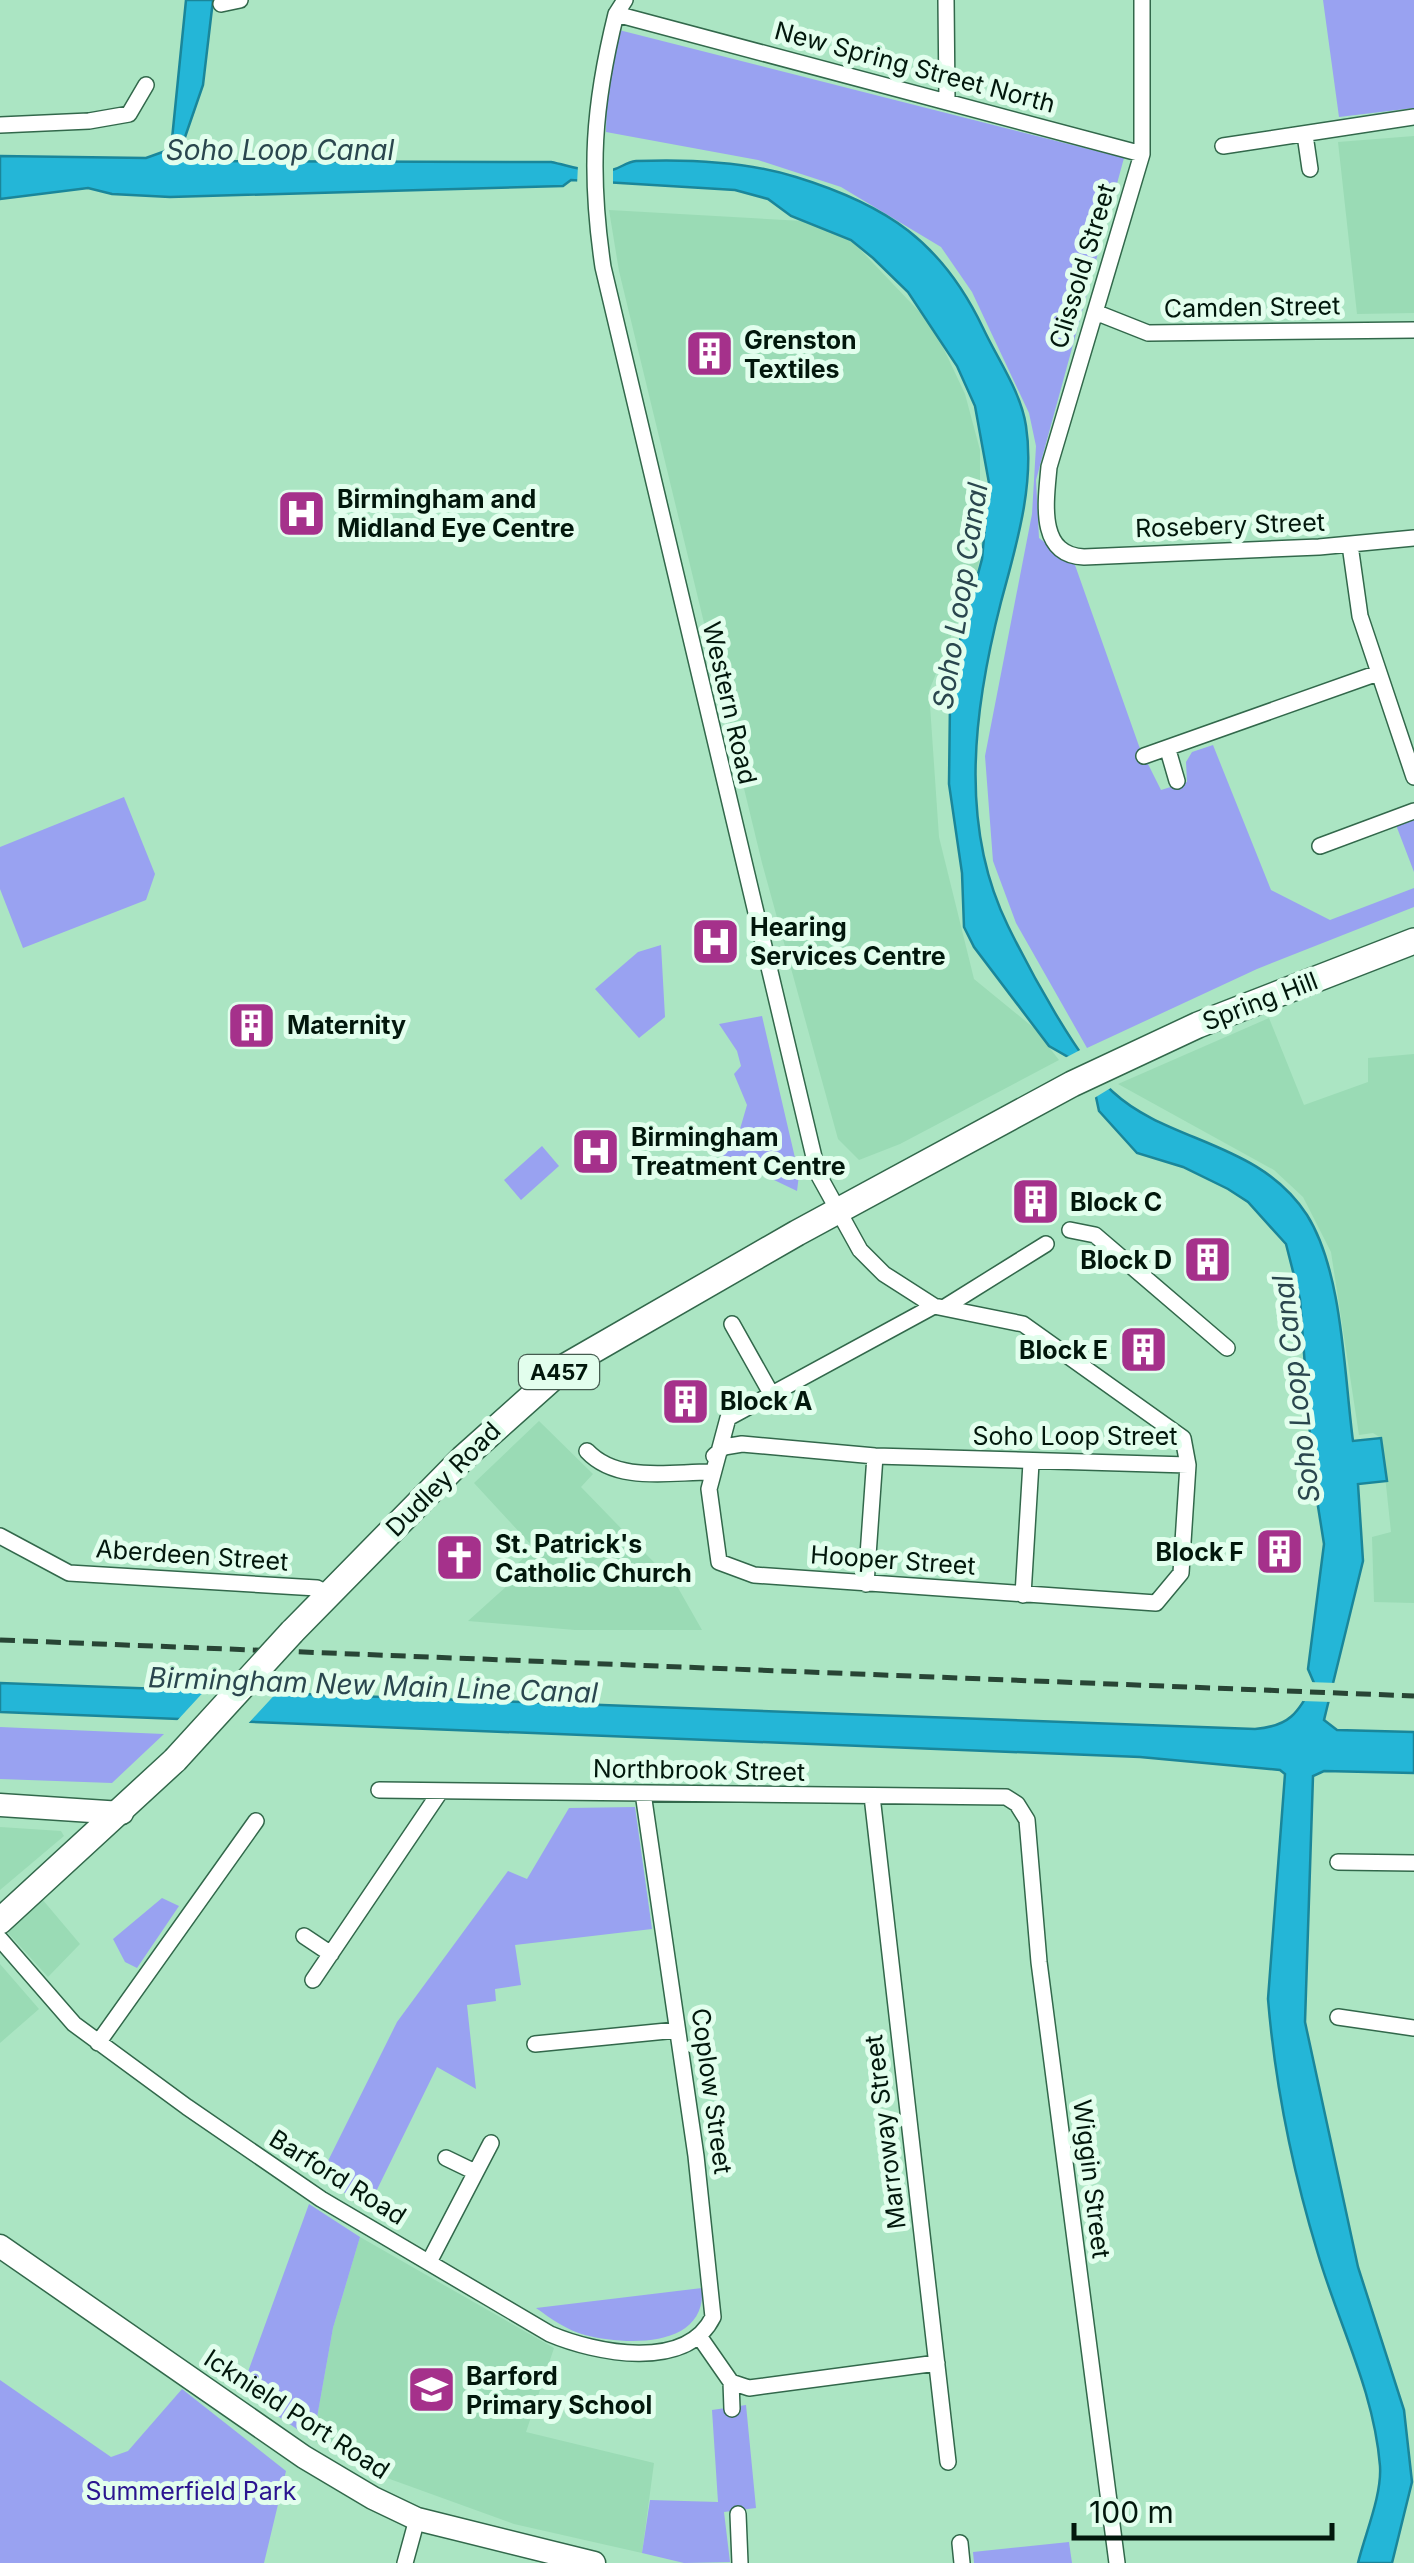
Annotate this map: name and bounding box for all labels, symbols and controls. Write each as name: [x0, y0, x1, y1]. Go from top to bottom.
street label: New Spring Street North: [772, 15, 1058, 119]
water label: Soho Loop Canal: [166, 133, 395, 167]
street label: Clissold Street: [1043, 180, 1121, 352]
street label: Camden Street: [1164, 290, 1340, 324]
place label: Grenston Textiles: [744, 325, 857, 384]
building icon: Grenston Textiles: [683, 328, 735, 380]
water label: Soho Loop Canal: [925, 480, 995, 712]
place label: Birmingham and Midland Eye Centre: [337, 484, 575, 543]
hospital icon: Birmingham and Midland Eye Centre: [276, 487, 328, 539]
street label: Rosebery Street: [1135, 507, 1325, 543]
street label: Western Road: [697, 619, 763, 787]
place label: Hearing Services Centre: [750, 912, 946, 971]
hospital icon: Hearing Services Centre: [689, 915, 741, 967]
street label: Spring Hill: [1198, 965, 1322, 1037]
building icon: Maternity: [226, 999, 278, 1051]
place label: Maternity: [287, 1010, 406, 1040]
place label: Birmingham Treatment Centre: [631, 1122, 846, 1181]
hospital icon: Birmingham Treatment Centre: [570, 1125, 622, 1177]
building icon: Block C: [1009, 1176, 1061, 1228]
place label: Block C: [1070, 1187, 1162, 1217]
building icon: Block D: [1181, 1234, 1233, 1286]
place label: Block D: [1080, 1245, 1172, 1275]
water label: Soho Loop Canal: [1265, 1273, 1327, 1505]
building icon: Block E: [1117, 1324, 1169, 1376]
place label: Block E: [1019, 1335, 1108, 1365]
road number: A457: [519, 1355, 599, 1389]
building icon: Block A: [659, 1375, 711, 1427]
place label: Block A: [720, 1386, 813, 1416]
street label: Dudley Road: [379, 1415, 507, 1543]
street label: Soho Loop Street: [973, 1421, 1177, 1451]
building icon: Block F: [1253, 1526, 1305, 1578]
place label: St. Patrick's Catholic Church: [495, 1529, 692, 1588]
church icon: St. Patrick's Catholic Church: [434, 1532, 486, 1584]
street label: Aberdeen Street: [95, 1533, 289, 1577]
place label: Block F: [1156, 1537, 1244, 1567]
street label: Hooper Street: [809, 1539, 977, 1581]
water label: Birmingham New Main Line Canal: [148, 1660, 599, 1710]
street label: Northbrook Street: [593, 1753, 805, 1787]
street label: Coplow Street: [686, 2006, 738, 2176]
street label: Marroway Street: [858, 2033, 912, 2231]
street label: Wiggin Street: [1067, 2098, 1117, 2260]
street label: Barford Road: [264, 2123, 412, 2231]
street label: Icknield Port Road: [199, 2343, 395, 2485]
place label: Barford Primary School: [466, 2361, 652, 2420]
school or university icon: Barford Primary School: [405, 2364, 457, 2416]
park label: Summerfield Park: [86, 2476, 297, 2506]
scale bar: [1074, 2478, 1332, 2540]
text: 100 m: [1089, 2494, 1174, 2530]

